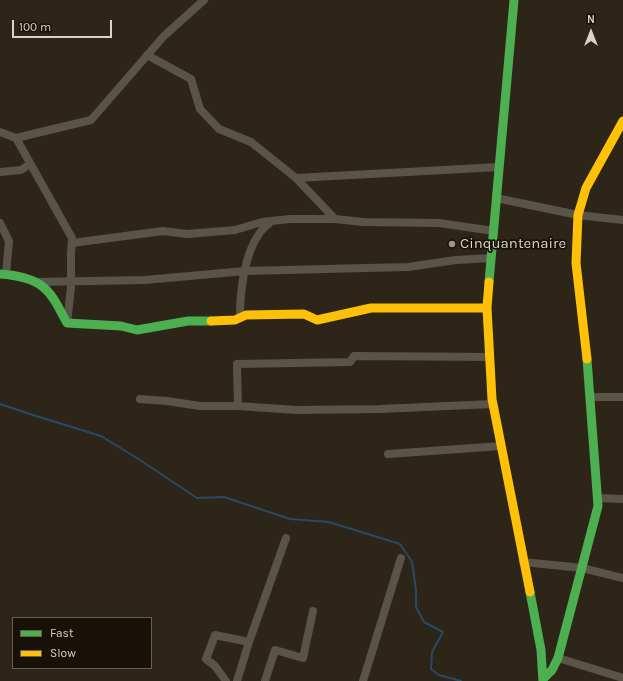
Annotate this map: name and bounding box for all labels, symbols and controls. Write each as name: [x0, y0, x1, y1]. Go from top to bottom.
scale bar: [14, 12, 114, 38]
north arrow: [571, 12, 611, 52]
text: N: [587, 13, 595, 26]
text: 100 m: [19, 20, 51, 34]
place label: Cinquantenaire: [460, 235, 566, 253]
marker: Cinquantenaire: [447, 239, 457, 249]
legend: [12, 617, 152, 669]
text: Fast: [50, 626, 73, 640]
text: Slow: [50, 646, 76, 660]

